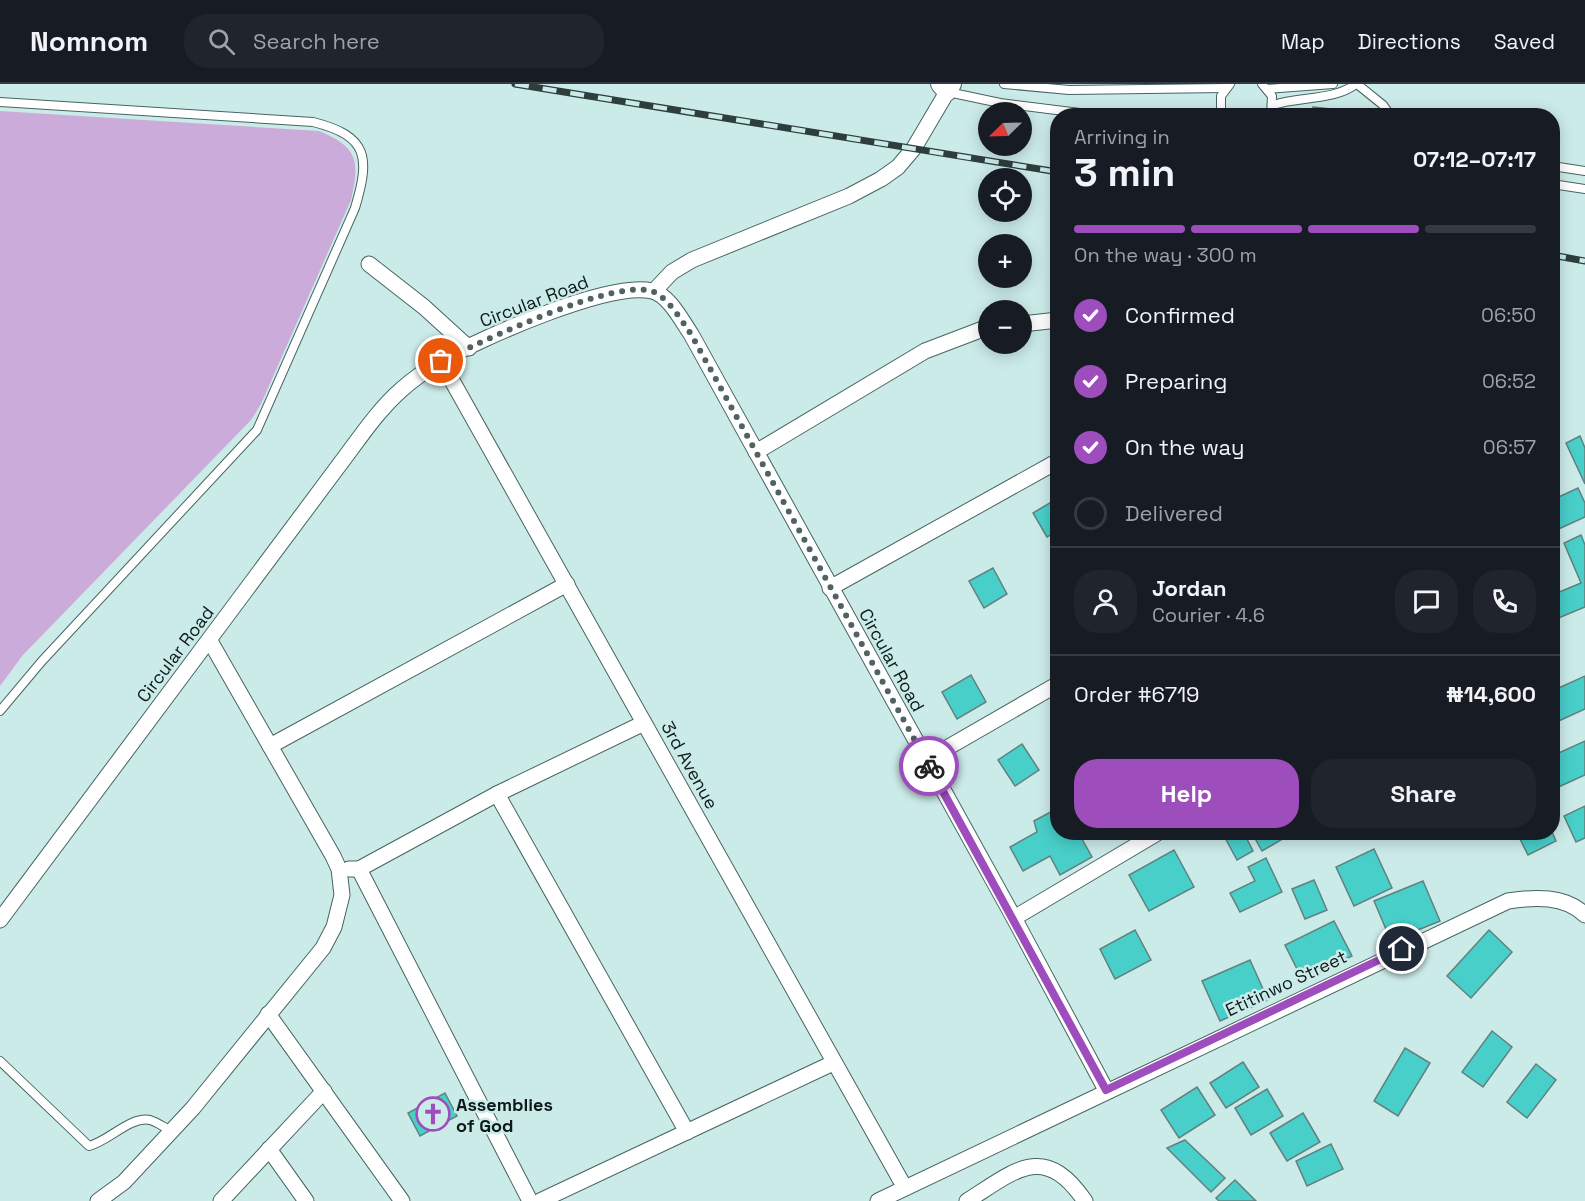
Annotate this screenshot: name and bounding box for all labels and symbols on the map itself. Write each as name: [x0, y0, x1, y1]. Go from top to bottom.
north arrow: [978, 102, 1032, 156]
street label: Circular Road: [476, 270, 592, 332]
pin: [415, 335, 466, 386]
street label: Circular Road: [131, 601, 219, 707]
street label: Circular Road: [854, 604, 930, 716]
street label: 3rd Avenue: [656, 717, 724, 813]
courier: [899, 736, 959, 796]
pin: [1376, 923, 1427, 974]
street label: Etitinwo Street: [1222, 945, 1350, 1021]
place label: Assemblies of God: [456, 1093, 553, 1137]
church icon: Assemblies of God: [415, 1096, 451, 1132]

